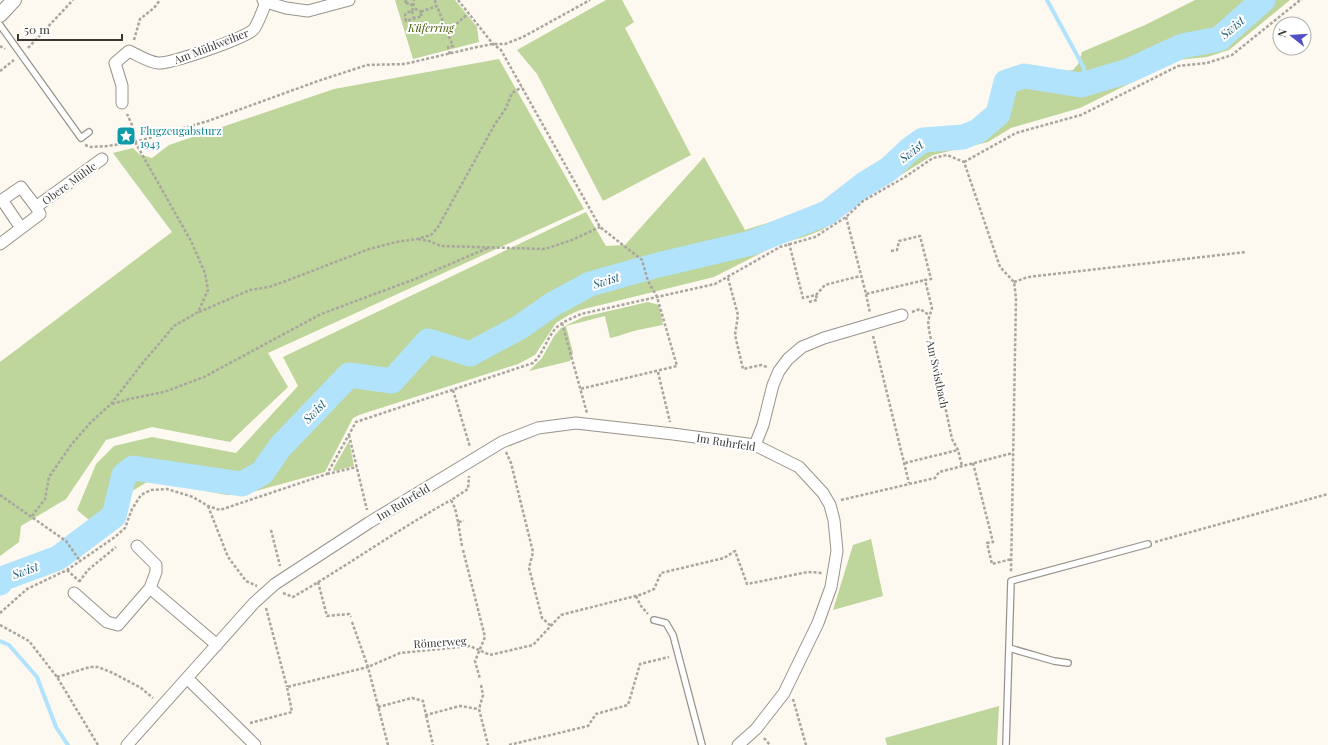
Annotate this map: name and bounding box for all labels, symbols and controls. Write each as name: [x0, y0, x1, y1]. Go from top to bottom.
water label: Swist: [1216, 12, 1248, 42]
scale bar: [18, 16, 122, 42]
north arrow: [1272, 16, 1312, 56]
park label: Küferring: [407, 20, 455, 35]
text: 50 m: [24, 21, 50, 37]
street label: Am Mühlweiher: [171, 25, 251, 68]
text: N: [1274, 27, 1290, 39]
place label: Flugzeugabsturz 1943: [140, 123, 221, 151]
place icon: Flugzeugabsturz 1943: [115, 125, 137, 147]
water label: Swist: [895, 136, 927, 166]
street label: Obere Mühle: [39, 158, 100, 208]
water label: Swist: [590, 268, 622, 292]
street label: Am Swistbach: [923, 338, 953, 410]
water label: Swist: [298, 395, 330, 427]
street label: Im Ruhrfeld: [695, 430, 757, 454]
street label: Im Ruhrfeld: [374, 480, 433, 524]
water label: Swist: [9, 558, 41, 582]
street label: Römerweg: [413, 633, 467, 651]

